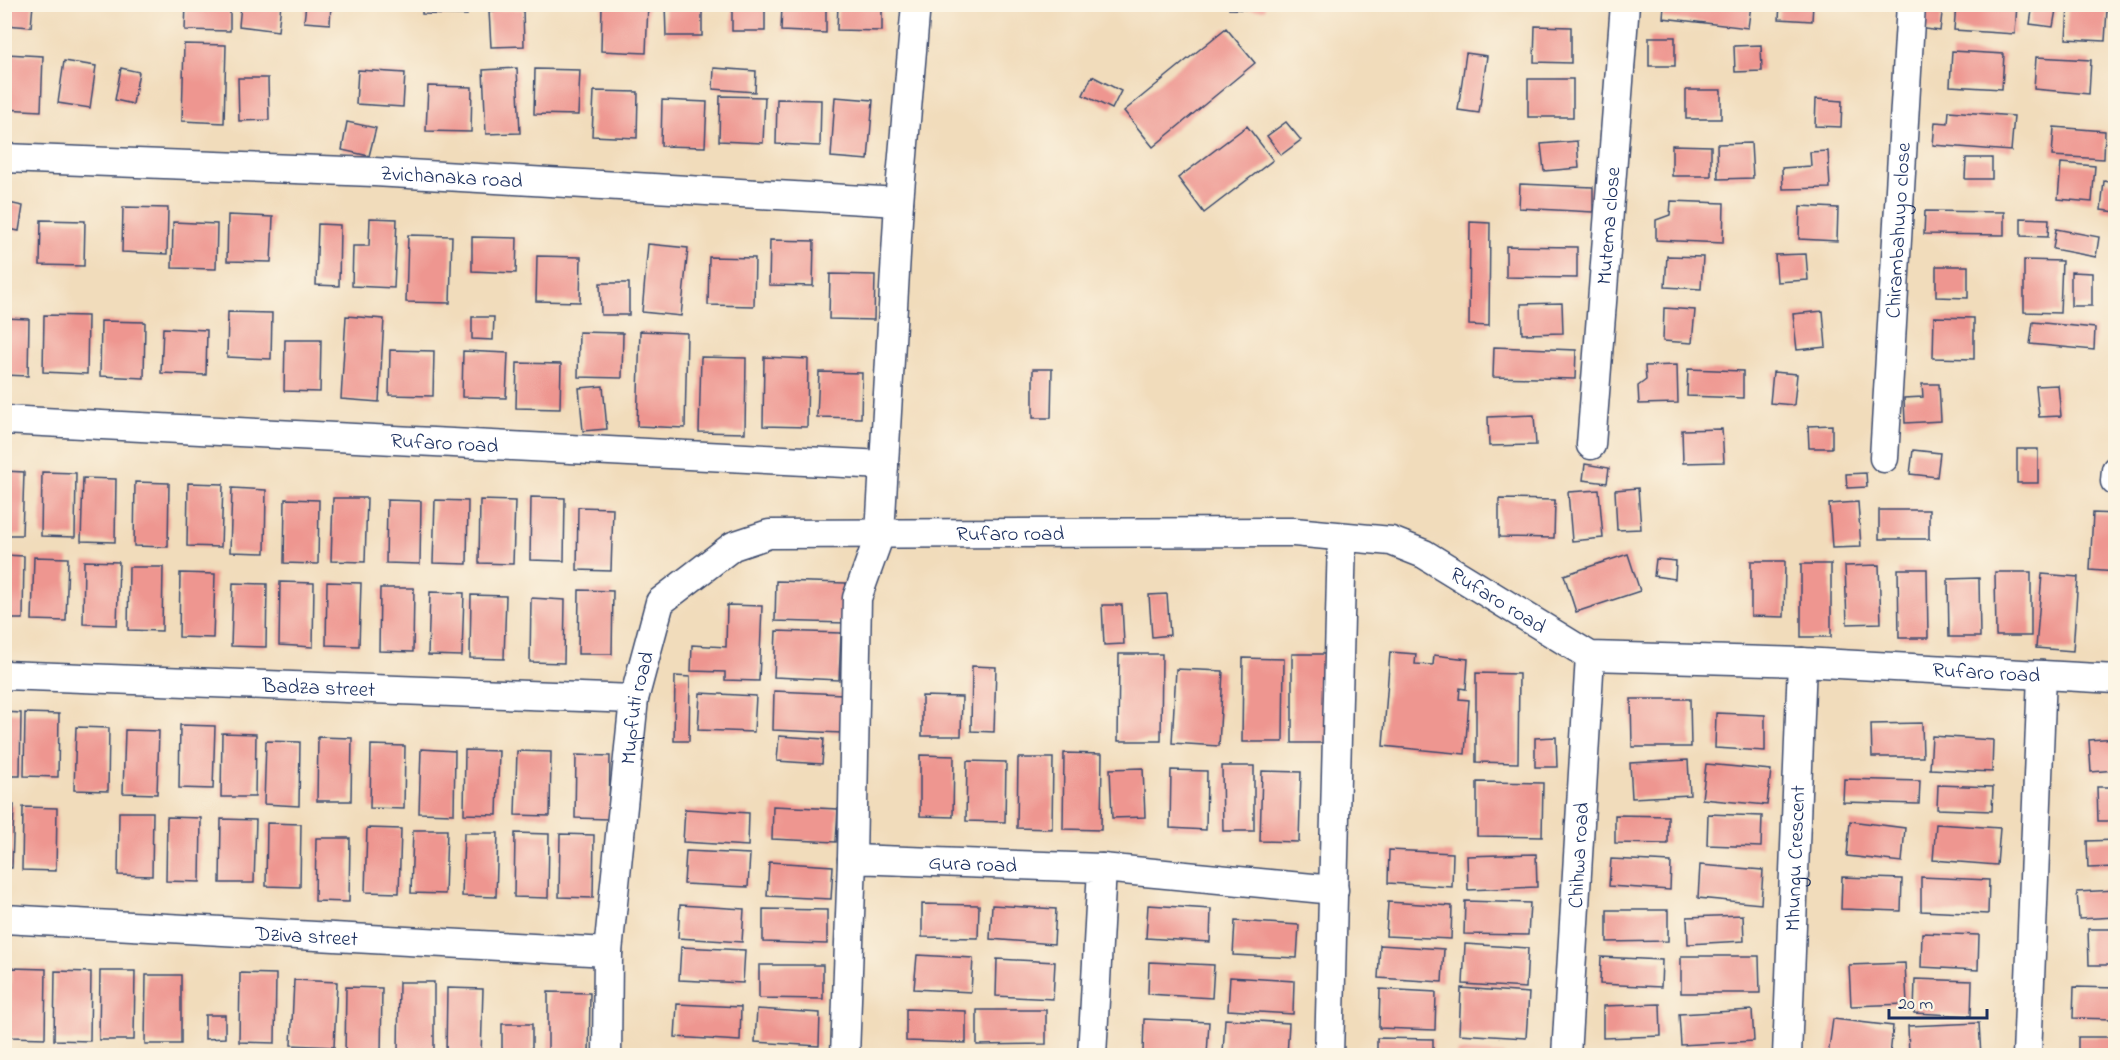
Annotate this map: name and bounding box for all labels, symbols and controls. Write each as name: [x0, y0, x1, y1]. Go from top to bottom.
street label: Chirambahuyo close: [1879, 141, 1920, 319]
street label: Zvichanaka road: [379, 159, 524, 197]
street label: Mutema close: [1590, 165, 1629, 286]
street label: Rufaro road: [390, 427, 499, 462]
street label: Rufaro road: [956, 520, 1065, 550]
street label: Rufaro road: [1444, 560, 1551, 643]
street label: Mupfuti road: [614, 648, 663, 766]
street label: Rufaro road: [1931, 656, 2041, 692]
street label: Badza street: [261, 672, 376, 706]
street label: Mhungu Crescent: [1779, 785, 1814, 932]
street label: Chihwa road: [1562, 801, 1598, 909]
street label: Gura road: [928, 849, 1018, 882]
street label: Dziva street: [253, 920, 359, 955]
scale bar: [1889, 982, 1986, 1020]
text: 20 m: [1898, 992, 1933, 1018]

